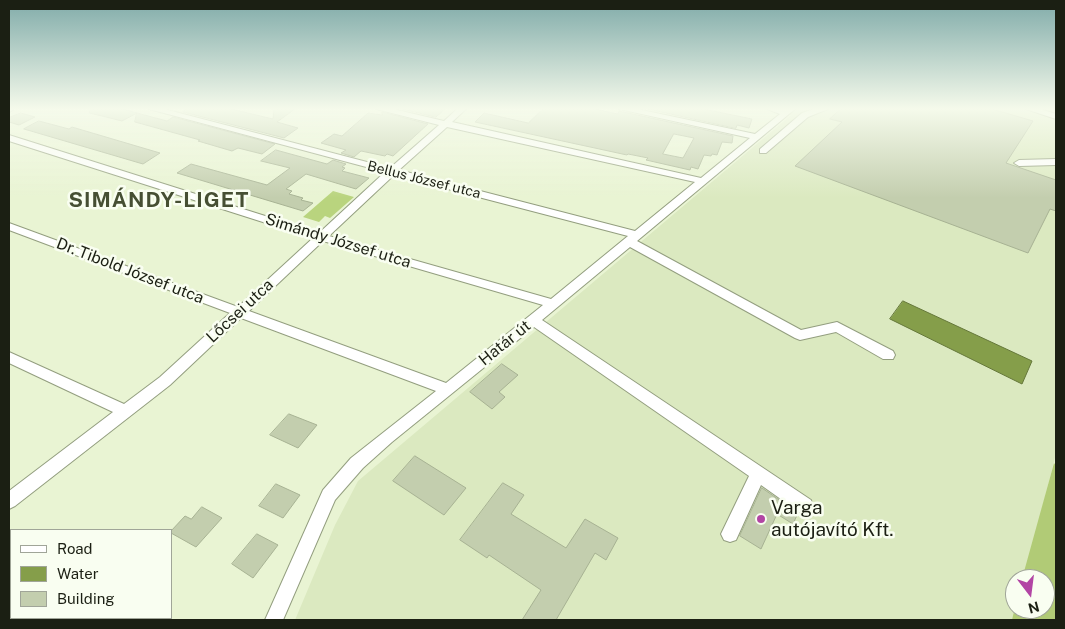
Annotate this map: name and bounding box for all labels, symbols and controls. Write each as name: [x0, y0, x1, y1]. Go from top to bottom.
street label: Bellus József utca: [366, 158, 482, 202]
district label: SIMÁNDY-LIGET: [67, 188, 251, 214]
street label: Simándy József utca: [263, 210, 413, 272]
street label: Dr. Tibold József utca: [54, 234, 206, 308]
street label: Lőcsei utca: [203, 275, 277, 347]
street label: Határ út: [475, 316, 535, 370]
place label: Varga autójavító Kft.: [771, 497, 894, 541]
marker: Varga autójavító Kft.: [755, 513, 767, 525]
legend: [10, 529, 172, 619]
text: Road: [57, 540, 93, 557]
text: Water: [57, 565, 99, 582]
north arrow: [1005, 569, 1055, 619]
text: Building: [57, 590, 115, 607]
text: N: [1026, 598, 1041, 617]

